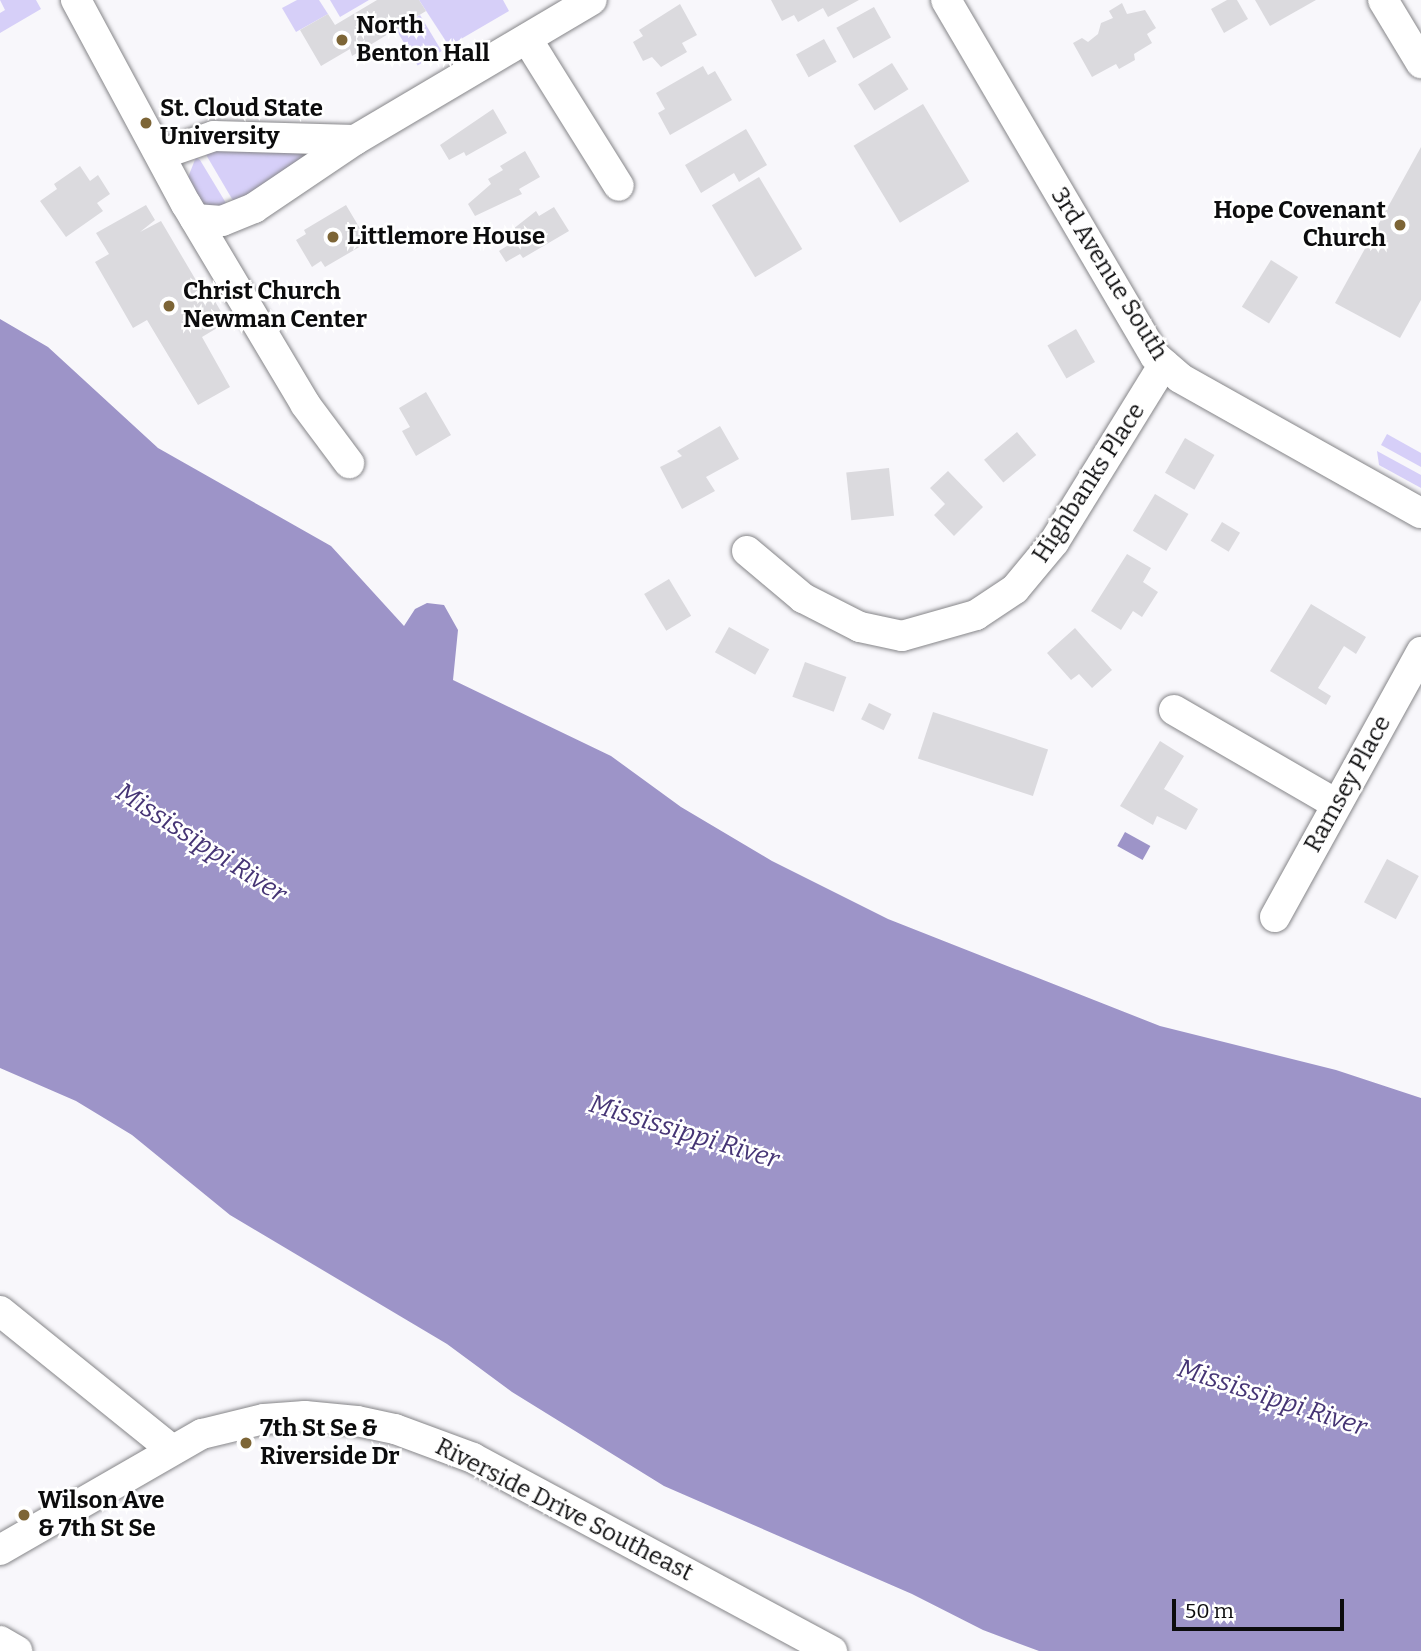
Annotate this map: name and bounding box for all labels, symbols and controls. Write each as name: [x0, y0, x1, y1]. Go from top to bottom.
place label: North Benton Hall: [356, 12, 490, 68]
marker: North Benton Hall: [334, 32, 350, 48]
place label: St. Cloud State University: [160, 95, 323, 151]
marker: St. Cloud State University: [138, 115, 154, 131]
street label: 3rd Avenue South: [1044, 183, 1174, 365]
place label: Hope Covenant Church: [1213, 197, 1386, 253]
marker: Hope Covenant Church: [1392, 217, 1408, 233]
place label: Littlemore House: [347, 223, 545, 251]
marker: Littlemore House: [325, 229, 341, 245]
place label: Christ Church Newman Center: [183, 278, 367, 334]
marker: Christ Church Newman Center: [161, 298, 177, 314]
street label: Highbanks Place: [1027, 398, 1151, 568]
street label: Ramsey Place: [1299, 711, 1397, 857]
water label: Mississippi River: [110, 776, 292, 910]
water label: Mississippi River: [585, 1088, 783, 1176]
water label: Mississippi River: [1174, 1353, 1370, 1443]
place label: 7th St Se & Riverside Dr: [260, 1415, 400, 1471]
street label: Riverside Drive Southeast: [430, 1432, 698, 1588]
marker: 7th St Se & Riverside Dr: [238, 1435, 254, 1451]
place label: Wilson Ave & 7th St Se: [38, 1487, 164, 1543]
marker: Wilson Ave & 7th St Se: [16, 1507, 32, 1523]
scale bar: [1176, 1584, 1348, 1628]
text: 50 m: [1185, 1598, 1234, 1624]

